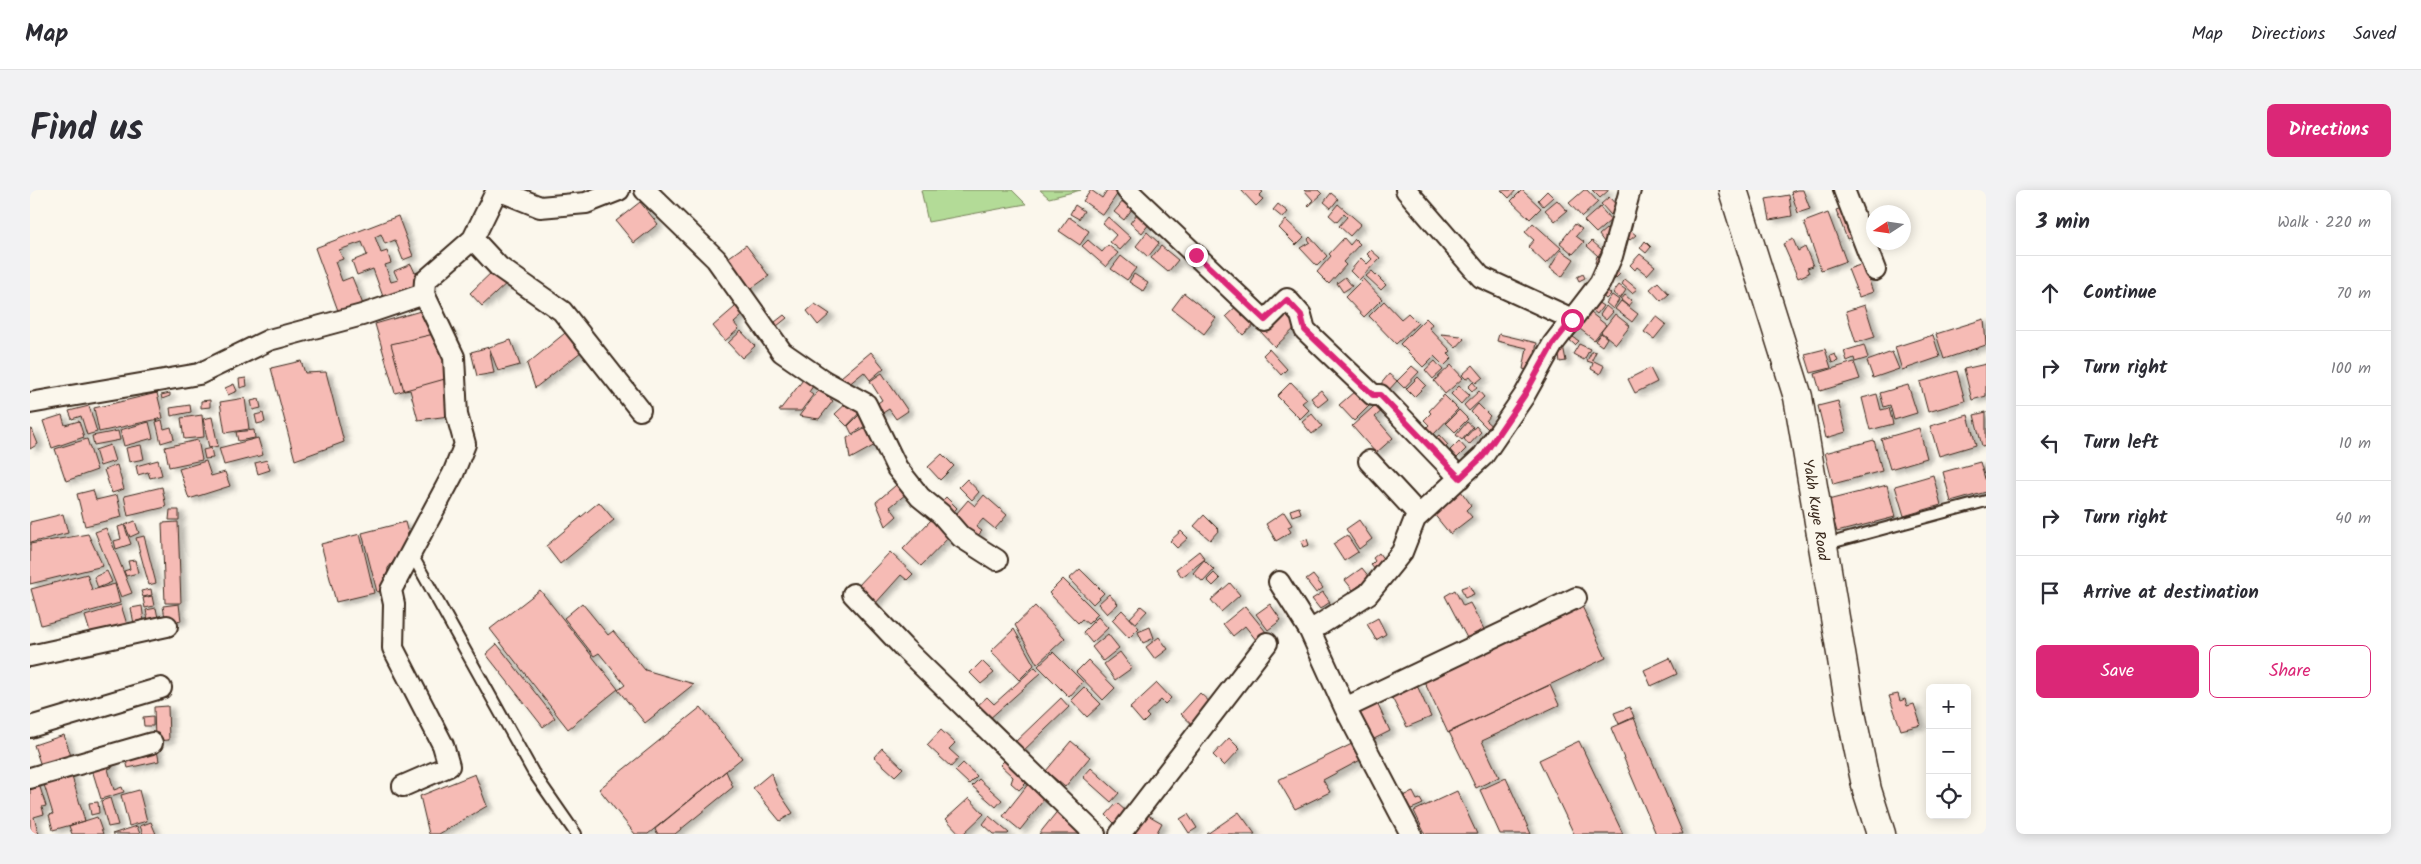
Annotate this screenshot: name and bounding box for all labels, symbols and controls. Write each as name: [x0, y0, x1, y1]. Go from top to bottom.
text: Map: [25, 15, 68, 54]
text: Map: [2191, 20, 2223, 49]
text: Directions: [2251, 20, 2325, 49]
text: Saved: [2353, 20, 2396, 49]
text: Find us: [30, 102, 143, 158]
button: Directions: [2267, 104, 2391, 157]
north arrow: [1866, 205, 1911, 250]
text: 3 min: [2036, 206, 2090, 239]
text: Walk · 220 m: [2277, 210, 2371, 235]
route end: [1185, 244, 1208, 267]
text: Continue: [2083, 278, 2156, 308]
icon: ahead: [2036, 279, 2064, 307]
text: 70 m: [2336, 281, 2371, 306]
route start: [1561, 309, 1584, 332]
text: Turn right: [2083, 353, 2168, 383]
icon: right: [2036, 354, 2064, 382]
text: 100 m: [2331, 356, 2371, 381]
text: Turn left: [2083, 428, 2158, 458]
icon: left: [2036, 429, 2064, 457]
text: 10 m: [2339, 431, 2371, 456]
street label: Yakh Kuye Road: [1795, 458, 1835, 563]
text: Turn right: [2083, 503, 2168, 533]
icon: right: [2036, 504, 2064, 532]
text: 40 m: [2335, 506, 2371, 531]
text: Arrive at destination: [2083, 578, 2259, 608]
icon: arrive: [2036, 579, 2064, 607]
button: Save: [2036, 645, 2199, 698]
button: Share: [2209, 645, 2371, 698]
map controls: [1926, 684, 1971, 819]
button: +: [1926, 684, 1971, 729]
button: −: [1926, 729, 1971, 774]
button: locate: [1926, 774, 1971, 819]

